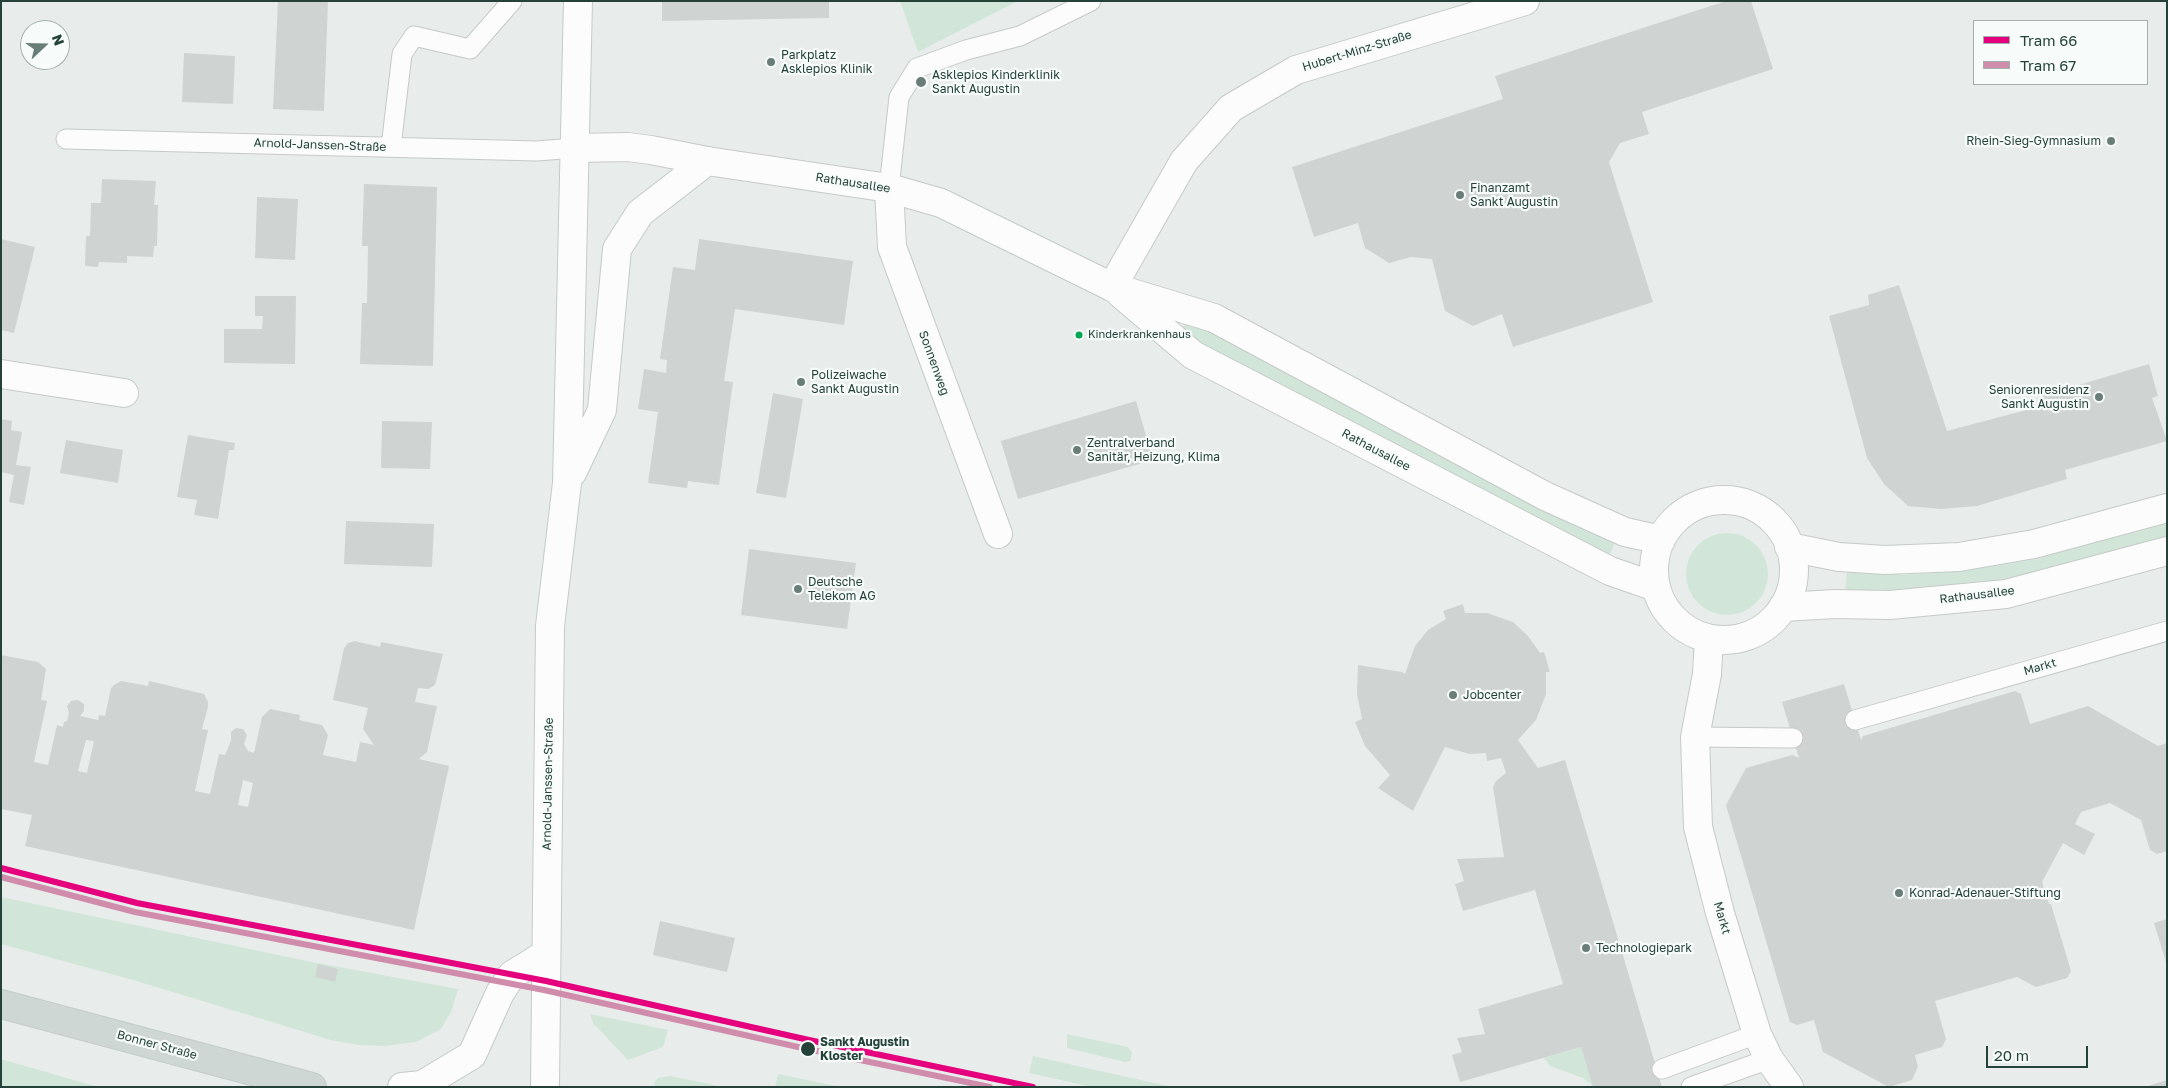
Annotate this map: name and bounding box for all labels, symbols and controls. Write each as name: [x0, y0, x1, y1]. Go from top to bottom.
north arrow: [20, 20, 70, 70]
legend: [1973, 20, 2148, 85]
street label: Hubert-Minz-Straße: [1301, 28, 1413, 74]
text: Tram 66: [2020, 31, 2077, 49]
text: N: [49, 32, 68, 48]
place label: Parkplatz Asklepios Klinik: [781, 48, 873, 76]
marker: Parkplatz Asklepios Klinik: [765, 56, 777, 68]
text: Tram 67: [2020, 56, 2076, 74]
place label: Asklepios Kinderklinik Sankt Augustin: [932, 68, 1060, 96]
marker: Asklepios Kinderklinik Sankt Augustin: [914, 75, 928, 89]
place label: Rhein-Sieg-Gymnasium: [1966, 134, 2101, 148]
street label: Arnold-Janssen-Straße: [253, 135, 387, 155]
marker: Rhein-Sieg-Gymnasium: [2105, 135, 2117, 147]
street label: Rathausallee: [815, 170, 891, 196]
place label: Finanzamt Sankt Augustin: [1470, 181, 1558, 209]
marker: Finanzamt Sankt Augustin: [1454, 189, 1466, 201]
place label: Kinderkrankenhaus: [1088, 328, 1191, 342]
street label: Sonnenweg: [916, 329, 952, 397]
marker: Kinderkrankenhaus: [1074, 330, 1084, 340]
place label: Polizeiwache Sankt Augustin: [811, 368, 899, 396]
marker: Polizeiwache Sankt Augustin: [795, 376, 807, 388]
place label: Seniorenresidenz Sankt Augustin: [1989, 383, 2089, 411]
marker: Seniorenresidenz Sankt Augustin: [2093, 391, 2105, 403]
street label: Rathausallee: [1339, 426, 1413, 474]
place label: Zentralverband Sanitär, Heizung, Klima: [1087, 436, 1220, 464]
marker: Zentralverband Sanitär, Heizung, Klima: [1071, 444, 1083, 456]
place label: Deutsche Telekom AG: [808, 575, 876, 603]
marker: Deutsche Telekom AG: [792, 583, 804, 595]
street label: Rathausallee: [1939, 583, 2015, 607]
street label: Markt: [2022, 655, 2058, 679]
place label: Jobcenter: [1463, 688, 1521, 702]
marker: Jobcenter: [1447, 689, 1459, 701]
street label: Arnold-Janssen-Straße: [540, 717, 556, 851]
place label: Konrad-Adenauer-Stiftung: [1909, 886, 2061, 900]
marker: Konrad-Adenauer-Stiftung: [1893, 887, 1905, 899]
street label: Markt: [1710, 900, 1734, 936]
place label: Technologiepark: [1596, 941, 1692, 955]
marker: Technologiepark: [1580, 942, 1592, 954]
street label: Bonner Straße: [115, 1027, 199, 1063]
place label: Sankt Augustin Kloster: [820, 1035, 909, 1063]
scale bar: [1988, 1036, 2090, 1068]
marker: Sankt Augustin Kloster: [799, 1040, 817, 1058]
text: 20 m: [1994, 1046, 2029, 1064]

